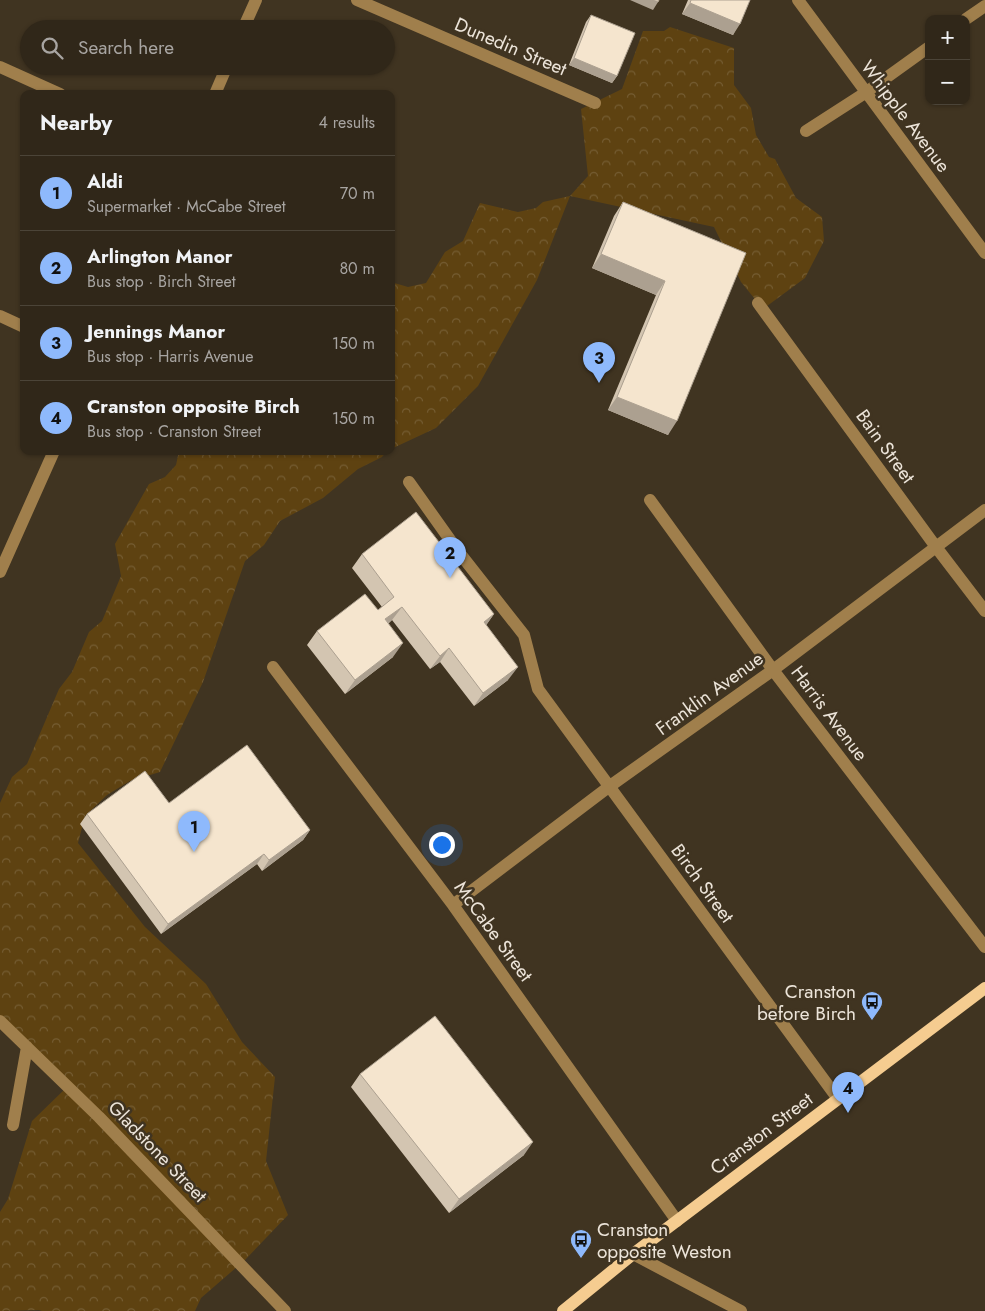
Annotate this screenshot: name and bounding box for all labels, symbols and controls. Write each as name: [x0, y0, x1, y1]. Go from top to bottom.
street label: Dunedin Street: [451, 11, 571, 82]
map controls: [925, 15, 970, 105]
button: +: [925, 15, 970, 60]
search box: [20, 20, 395, 75]
icon: search: [38, 34, 66, 62]
text: Search here: [78, 34, 174, 61]
street label: Whipple Avenue: [854, 54, 957, 178]
button: −: [925, 60, 970, 105]
text: Nearby: [40, 108, 112, 138]
text: 4 results: [319, 111, 375, 134]
text: Aldi: [87, 168, 123, 195]
text: 1: [52, 182, 60, 205]
text: 70 m: [340, 182, 375, 205]
text: Supermarket · McCabe Street: [87, 195, 286, 218]
text: Arlington Manor: [87, 243, 233, 270]
text: 2: [51, 257, 61, 280]
text: 80 m: [339, 257, 375, 280]
text: Bus stop · Birch Street: [87, 270, 235, 293]
text: Jennings Manor: [87, 318, 225, 345]
text: 3: [51, 332, 61, 355]
text: 150 m: [332, 332, 375, 355]
pin: 3: [583, 342, 615, 383]
text: Bus stop · Harris Avenue: [87, 345, 253, 368]
text: Cranston opposite Birch: [87, 393, 300, 420]
street label: Bain Street: [849, 404, 922, 489]
text: 4: [50, 407, 62, 430]
text: 150 m: [332, 407, 375, 430]
text: Bus stop · Cranston Street: [87, 420, 261, 443]
pin: 2: [434, 537, 466, 578]
street label: Franklin Avenue: [650, 645, 769, 742]
street label: Harris Avenue: [785, 660, 875, 767]
pin: 1: [178, 811, 210, 852]
your location: [429, 832, 455, 858]
street label: Birch Street: [665, 838, 741, 929]
street label: McCabe Street: [448, 876, 540, 987]
place label: Cranston before Birch: [757, 978, 856, 1027]
bus stop icon: Cranston before Birch: [860, 990, 884, 1021]
pin: 4: [832, 1072, 864, 1113]
street label: Cranston Street: [704, 1086, 819, 1181]
street label: Gladstone Street: [102, 1094, 214, 1209]
place label: Cranston opposite Weston: [597, 1216, 732, 1265]
bus stop icon: Cranston opposite Weston: [569, 1228, 593, 1259]

